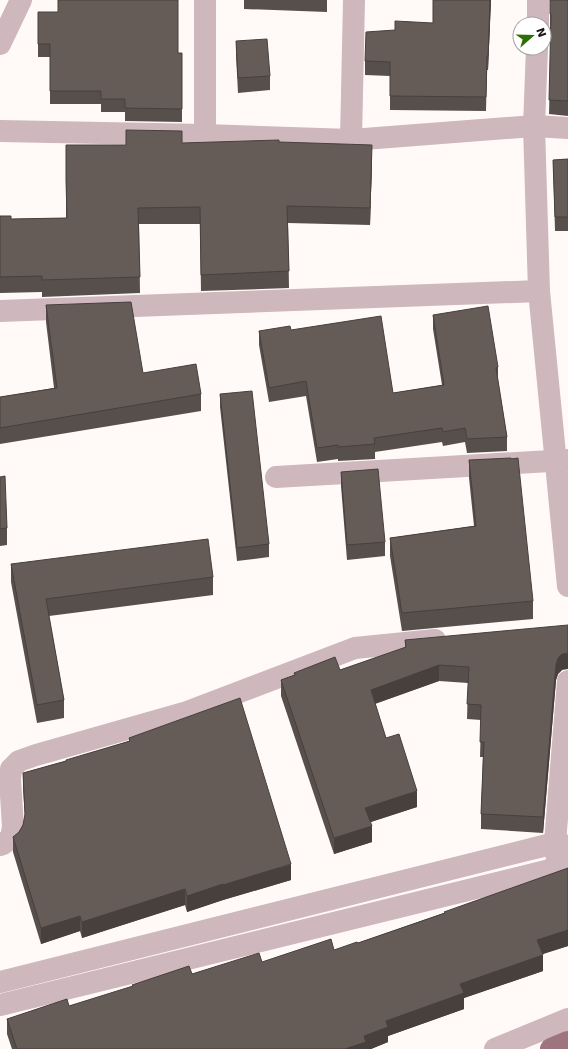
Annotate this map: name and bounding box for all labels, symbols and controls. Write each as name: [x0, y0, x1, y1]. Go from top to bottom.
north arrow: [512, 16, 552, 56]
text: N: [533, 26, 549, 39]

